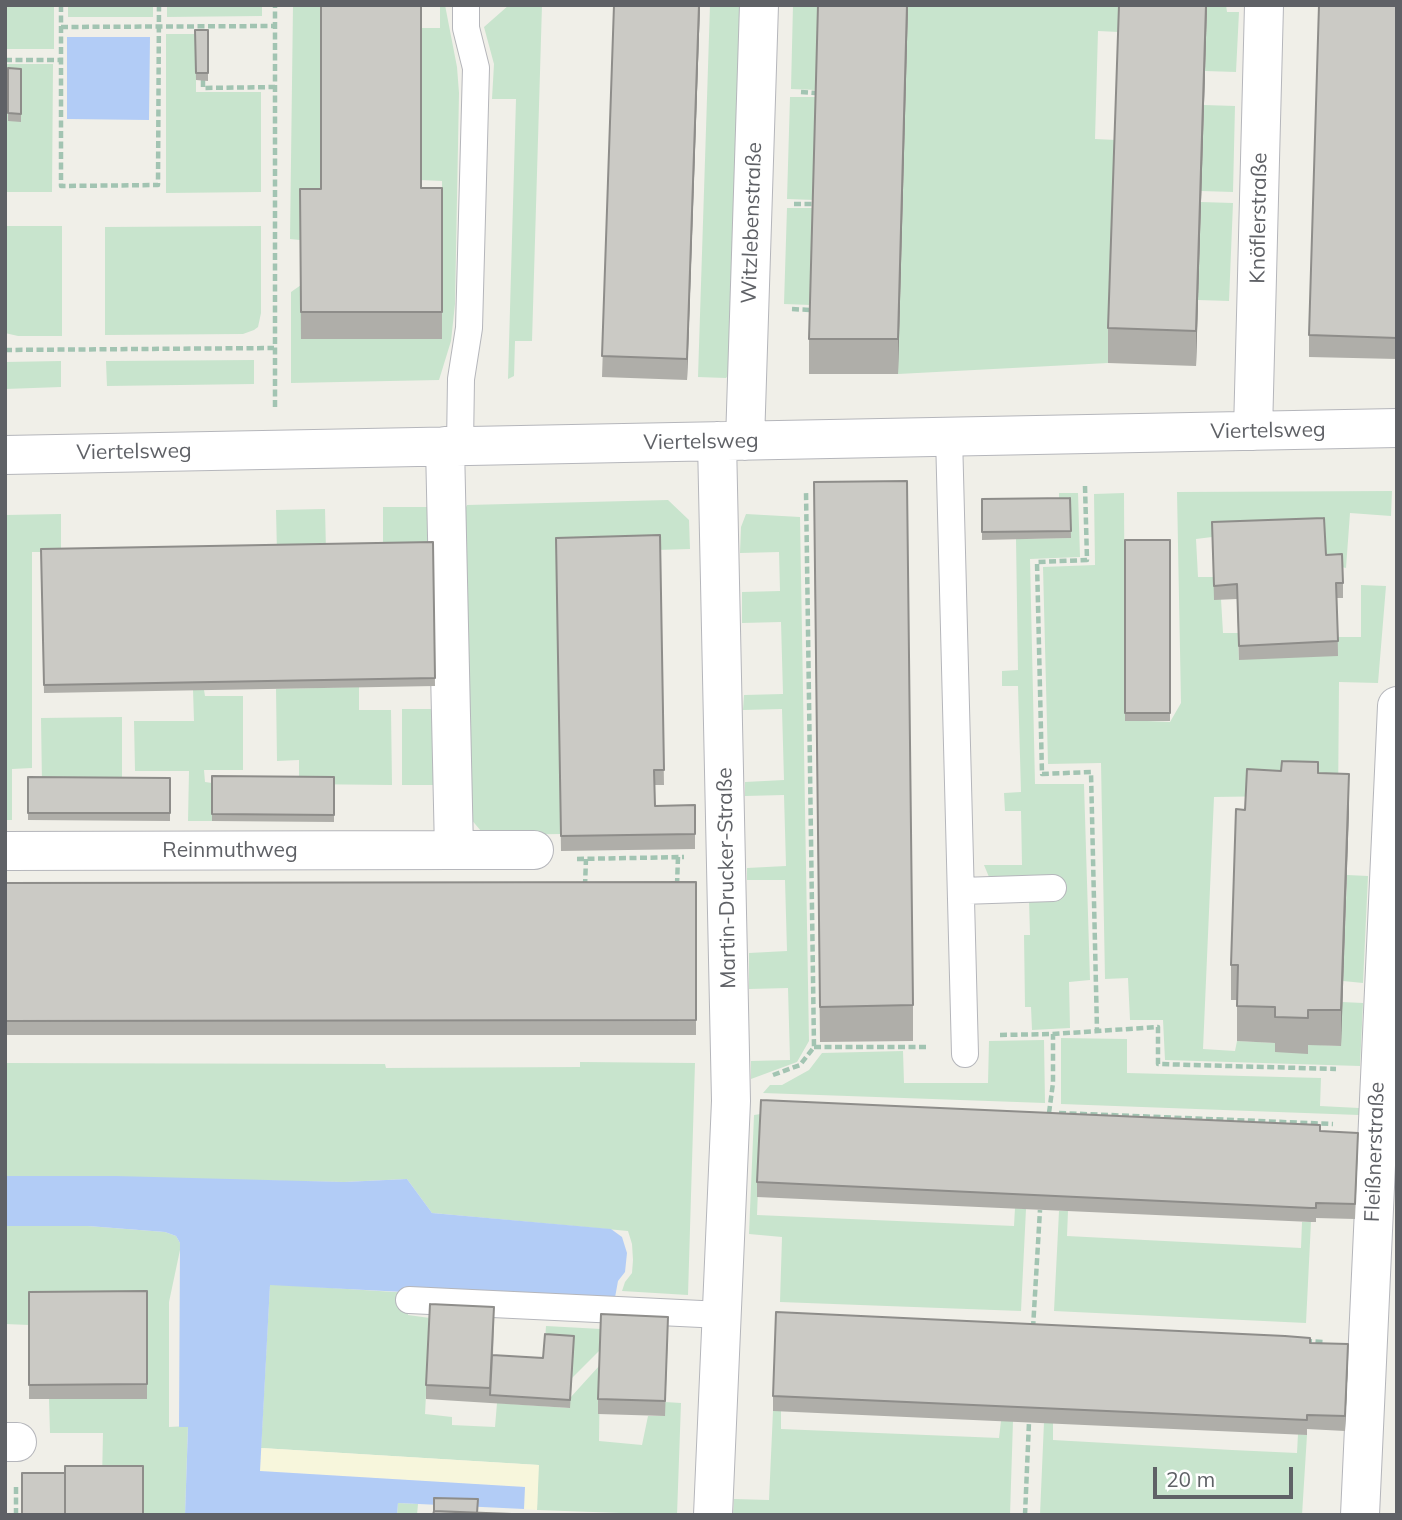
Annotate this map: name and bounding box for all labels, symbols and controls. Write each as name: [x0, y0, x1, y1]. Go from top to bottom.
street label: Witzlebenstraße: [737, 142, 767, 304]
street label: Knöflerstraße: [1245, 152, 1273, 284]
street label: Viertelsweg: [1210, 417, 1326, 445]
street label: Viertelsweg: [643, 428, 759, 456]
street label: Viertelsweg: [76, 438, 192, 466]
street label: Martin-Drucker-Straße: [712, 767, 742, 989]
street label: Reinmuthweg: [162, 838, 298, 864]
street label: Fleißnerstraße: [1360, 1081, 1390, 1223]
scale bar: [1157, 1454, 1297, 1498]
text: 20 m: [1166, 1466, 1215, 1492]

